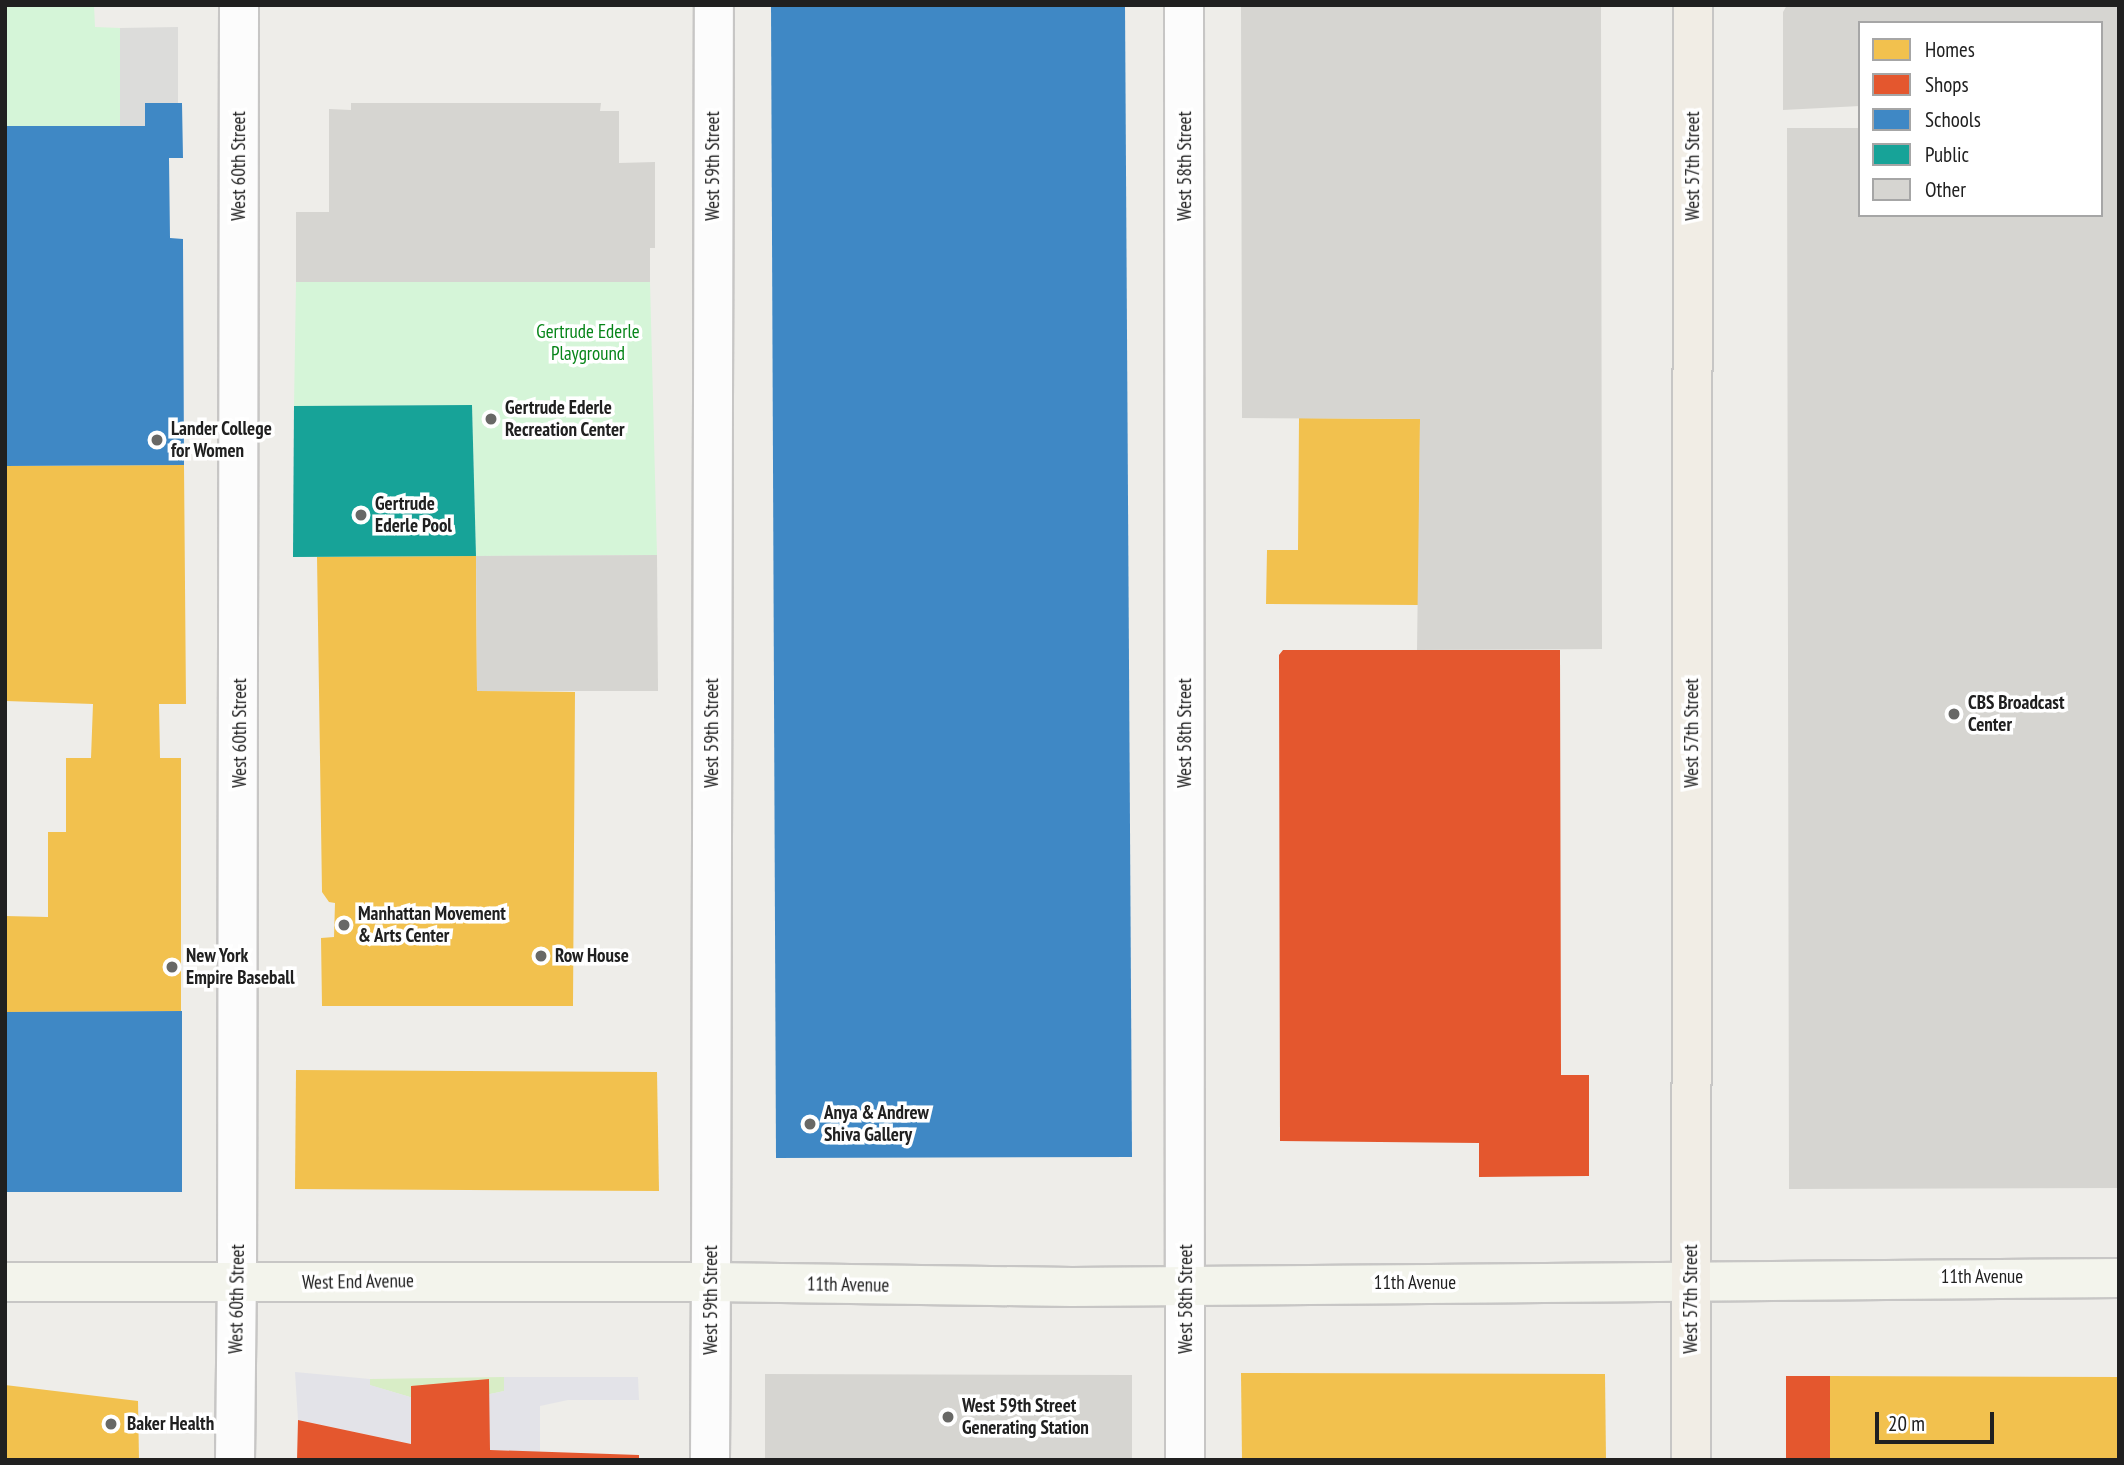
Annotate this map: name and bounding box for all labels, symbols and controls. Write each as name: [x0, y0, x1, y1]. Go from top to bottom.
legend: [1858, 21, 2103, 217]
text: Homes: [1925, 36, 1975, 63]
text: Shops: [1925, 71, 1969, 98]
text: Schools: [1925, 106, 1981, 133]
street label: West 60th Street: [228, 111, 250, 221]
street label: West 59th Street: [702, 111, 724, 221]
street label: West 58th Street: [1174, 111, 1196, 221]
street label: West 57th Street: [1682, 111, 1704, 221]
text: Public: [1925, 141, 1969, 168]
text: Other: [1925, 176, 1966, 203]
park label: Gertrude Ederle Playground: [536, 321, 640, 365]
place label: Gertrude Ederle Recreation Center: [505, 397, 625, 441]
marker: Gertrude Ederle Recreation Center: [483, 411, 499, 427]
place label: Lander College for Women: [171, 418, 272, 462]
marker: Lander College for Women: [149, 432, 165, 448]
place label: Gertrude Ederle Pool: [375, 493, 452, 537]
marker: Gertrude Ederle Pool: [353, 507, 369, 523]
street label: West 60th Street: [229, 678, 251, 788]
street label: West 59th Street: [701, 678, 723, 788]
street label: West 58th Street: [1174, 678, 1196, 788]
street label: West 57th Street: [1681, 678, 1703, 788]
place label: CBS Broadcast Center: [1968, 692, 2065, 736]
marker: CBS Broadcast Center: [1946, 706, 1962, 722]
place label: Manhattan Movement & Arts Center: [358, 903, 506, 947]
marker: Manhattan Movement & Arts Center: [336, 917, 352, 933]
place label: New York Empire Baseball: [186, 945, 295, 989]
place label: Row House: [555, 945, 629, 967]
marker: Row House: [533, 948, 549, 964]
marker: New York Empire Baseball: [164, 959, 180, 975]
place label: Anya & Andrew Shiva Gallery: [824, 1102, 930, 1146]
marker: Anya & Andrew Shiva Gallery: [802, 1116, 818, 1132]
street label: West 60th Street: [225, 1244, 249, 1354]
street label: West 58th Street: [1175, 1244, 1197, 1354]
street label: West 57th Street: [1680, 1244, 1702, 1354]
street label: West 59th Street: [700, 1245, 722, 1355]
street label: 11th Avenue: [1941, 1266, 2023, 1288]
street label: West End Avenue: [302, 1270, 414, 1294]
street label: 11th Avenue: [1374, 1272, 1456, 1294]
street label: 11th Avenue: [806, 1273, 890, 1297]
place label: West 59th Street Generating Station: [962, 1395, 1089, 1439]
scale bar: [1879, 1398, 1998, 1442]
marker: West 59th Street Generating Station: [940, 1409, 956, 1425]
text: 20 m: [1888, 1410, 1925, 1437]
place label: Baker Health: [127, 1413, 214, 1435]
marker: Baker Health: [101, 1414, 121, 1434]

